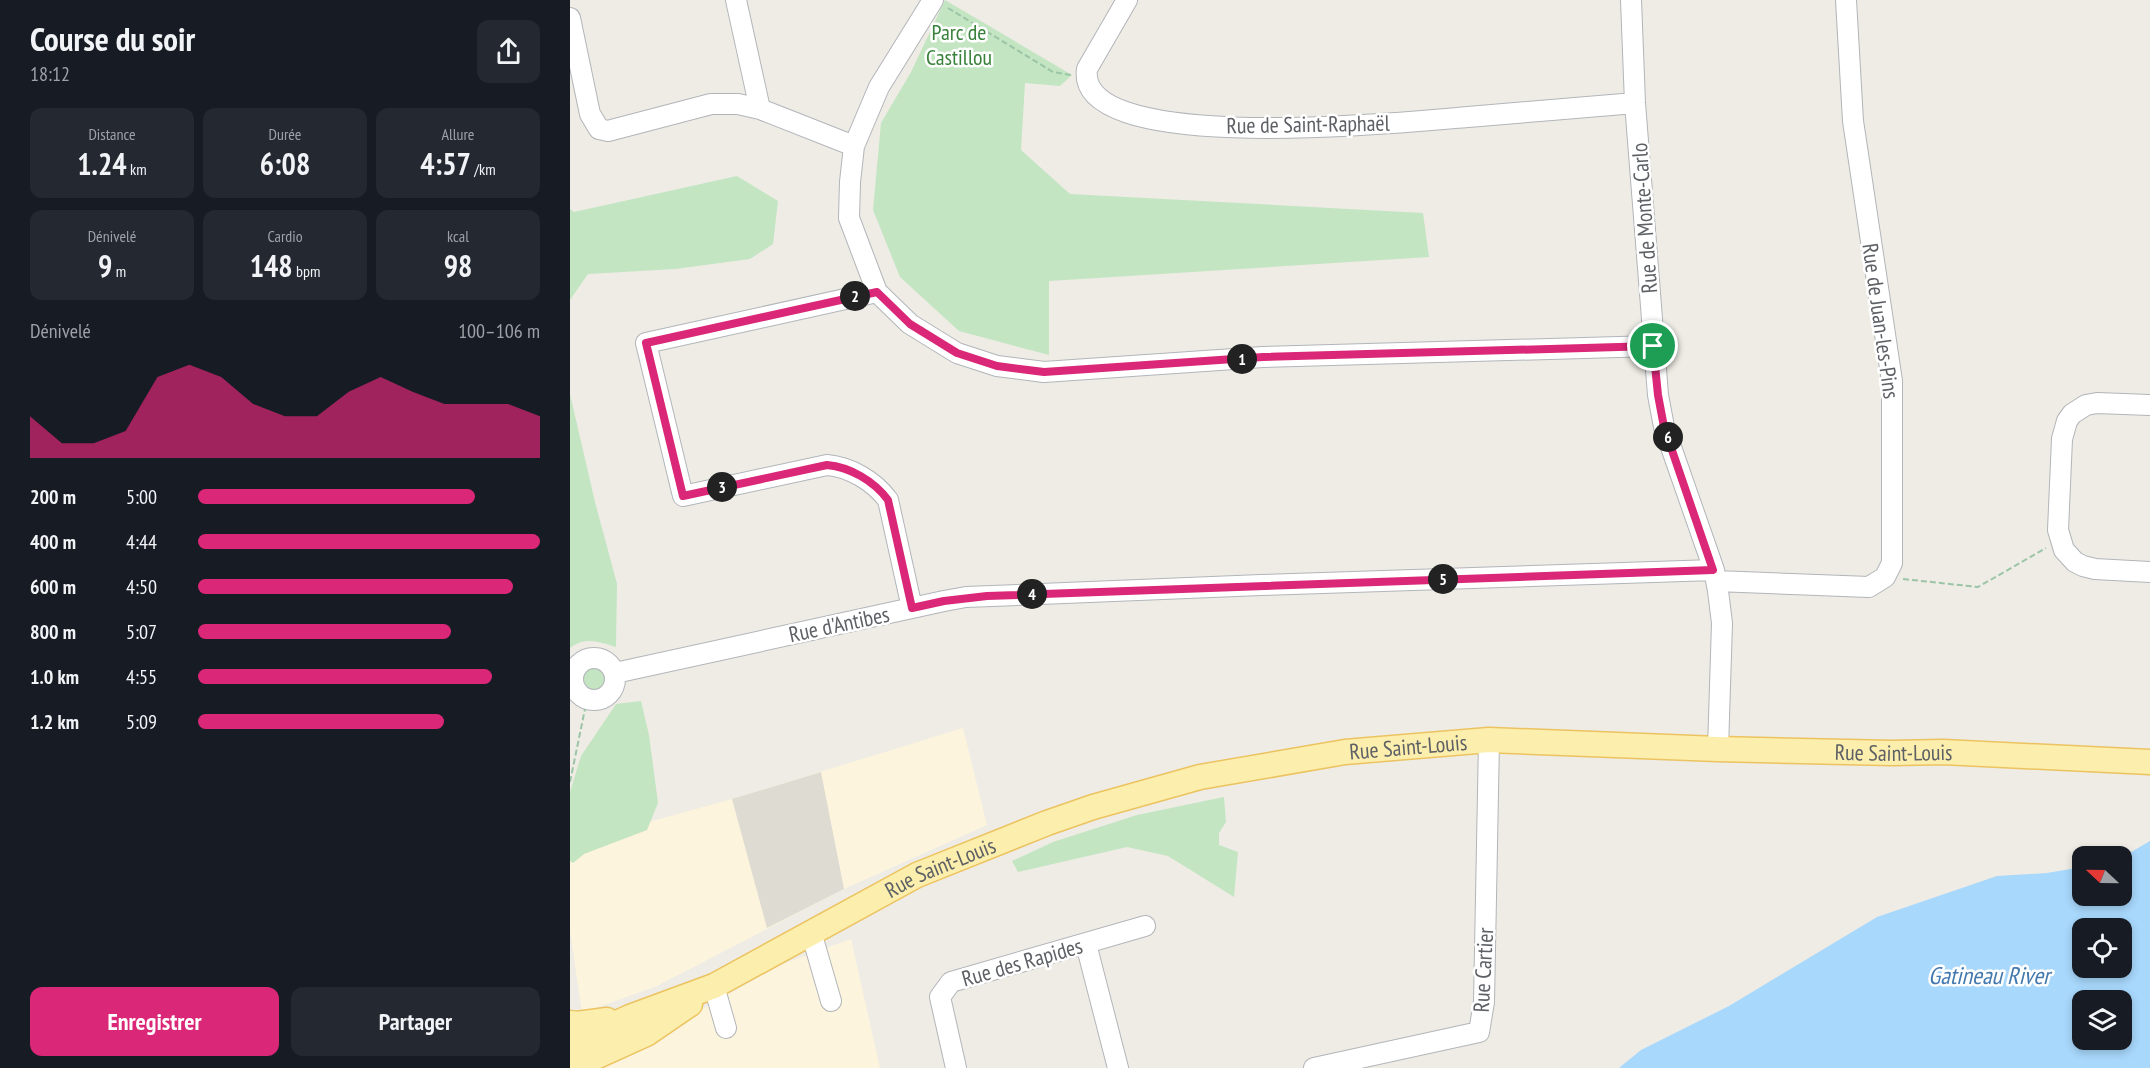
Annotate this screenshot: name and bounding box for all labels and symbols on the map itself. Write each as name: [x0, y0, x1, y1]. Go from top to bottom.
park label: Parc de Castillou: [926, 18, 992, 71]
street label: Rue de Saint-Raphaël: [1226, 109, 1391, 139]
street label: Rue de Monte-Carlo: [1625, 142, 1663, 294]
street label: Rue de Juan-les-Pins: [1856, 241, 1906, 401]
pin: 2: [840, 281, 870, 311]
pin: [1627, 320, 1678, 371]
pin: 1: [1227, 344, 1257, 374]
pin: 6: [1653, 422, 1683, 452]
pin: 3: [707, 472, 737, 502]
pin: 5: [1428, 564, 1458, 594]
pin: 4: [1017, 579, 1047, 609]
street label: Rue d'Antibes: [786, 600, 892, 648]
street label: Rue Saint-Louis: [1348, 728, 1468, 766]
street label: Rue Saint-Louis: [1834, 738, 1953, 767]
street label: Rue Saint-Louis: [880, 831, 1000, 904]
north arrow: [2072, 846, 2132, 906]
street label: Rue Cartier: [1467, 927, 1499, 1013]
street label: Rue des Rapides: [958, 931, 1086, 993]
water label: Gatineau River: [1928, 960, 2053, 991]

